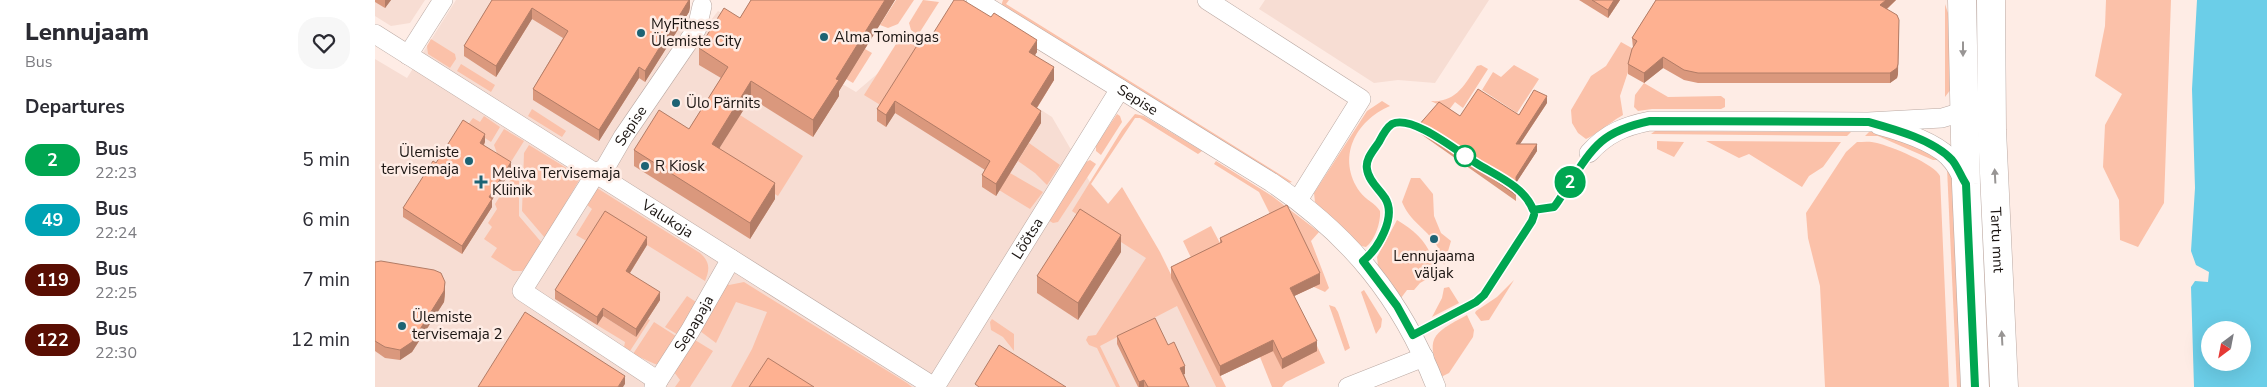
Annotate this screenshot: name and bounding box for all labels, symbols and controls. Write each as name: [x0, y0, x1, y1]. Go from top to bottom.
place label: MyFitness Ülemiste City: [651, 14, 742, 51]
text: Lennujaam: [25, 16, 149, 48]
button: heart: [298, 17, 350, 69]
marker: MyFitness Ülemiste City: [635, 27, 647, 39]
place label: Alma Tomingas: [834, 27, 939, 47]
marker: Alma Tomingas: [818, 31, 830, 43]
one-way arrow: [1959, 41, 1967, 57]
text: Bus: [25, 51, 53, 73]
street label: Sepise: [1113, 80, 1162, 120]
place label: Ülo Pärnits: [686, 93, 760, 113]
text: Departures: [25, 94, 125, 120]
marker: Ülo Pärnits: [670, 97, 682, 109]
street label: Sepise: [610, 102, 651, 150]
text: Bus: [95, 136, 128, 162]
place label: Ülemiste tervisemaja: [381, 142, 459, 179]
unlabelled marker: [1454, 145, 1476, 167]
text: 5 min: [302, 147, 350, 173]
text: 2: [47, 148, 58, 172]
marker: Ülemiste tervisemaja: [463, 155, 475, 167]
place label: R Kiosk: [655, 156, 705, 176]
marker: R Kiosk: [639, 160, 651, 172]
text: 22:23: [95, 162, 137, 184]
place label: Meliva Tervisemaja Kliinik: [492, 163, 620, 200]
line badge: 2: [1554, 166, 1586, 198]
one-way arrow: [1990, 168, 1998, 184]
text: 2: [1565, 170, 1575, 194]
marker: Meliva Tervisemaja Kliinik: [474, 175, 488, 189]
street label: Valukoja: [637, 194, 697, 243]
text: Bus: [95, 196, 128, 222]
text: 6 min: [302, 207, 350, 233]
street label: Tartu mnt: [1986, 207, 2009, 274]
text: 49: [42, 208, 63, 232]
street label: Lõõtsa: [1007, 214, 1048, 263]
text: 22:24: [95, 222, 137, 244]
marker: Lennujaama väljak: [1428, 233, 1440, 245]
place label: Lennujaama väljak: [1393, 246, 1475, 283]
text: Bus: [95, 256, 128, 282]
text: 7 min: [302, 267, 350, 293]
text: 119: [36, 268, 69, 292]
text: 22:25: [95, 282, 137, 304]
street label: Sepapaja: [669, 292, 718, 355]
place label: Ülemiste tervisemaja 2: [412, 307, 503, 344]
text: Bus: [95, 316, 128, 342]
marker: Ülemiste tervisemaja 2: [396, 320, 408, 332]
north arrow: [2201, 321, 2251, 371]
map controls: [2201, 321, 2251, 371]
text: 12 min: [291, 327, 350, 353]
text: 122: [36, 328, 69, 352]
one-way arrow: [1998, 330, 2006, 346]
text: 22:30: [95, 342, 137, 364]

